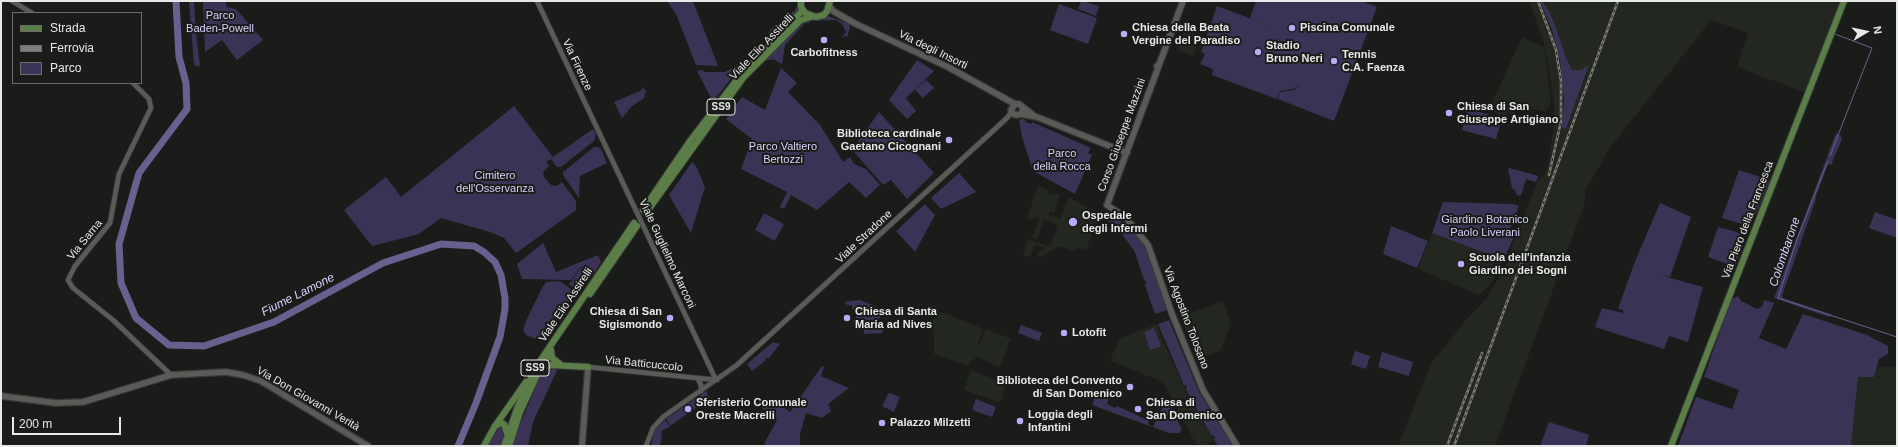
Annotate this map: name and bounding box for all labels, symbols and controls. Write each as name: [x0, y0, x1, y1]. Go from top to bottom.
park label: Parco Baden-Powell: [186, 9, 254, 35]
street label: Viale Elio Assirelli: [727, 11, 797, 83]
legend: [12, 12, 142, 84]
north arrow: [1846, 12, 1886, 52]
text: Strada: [50, 21, 85, 35]
place label: Chiesa della Beata Vergine del Paradiso: [1132, 21, 1240, 47]
place label: Piscina Comunale: [1300, 21, 1395, 35]
marker: Piscina Comunale: [1287, 23, 1297, 33]
text: N: [1871, 25, 1884, 35]
street label: Via degli Insorti: [896, 28, 970, 72]
marker: Chiesa della Beata Vergine del Paradiso: [1119, 29, 1129, 39]
marker: Carbofitness: [819, 35, 829, 45]
street label: Via Firenze: [559, 37, 595, 93]
place label: Stadio Bruno Neri: [1266, 39, 1323, 65]
text: Ferrovia: [50, 41, 94, 55]
place label: Carbofitness: [790, 46, 858, 60]
marker: Stadio Bruno Neri: [1253, 47, 1263, 57]
place label: Tennis C.A. Faenza: [1342, 48, 1404, 74]
marker: Tennis C.A. Faenza: [1329, 56, 1339, 66]
text: Parco: [50, 61, 81, 75]
street label: Corso Giuseppe Mazzini: [1095, 76, 1149, 194]
road number: SS9: [707, 99, 735, 115]
place label: Chiesa di San Giuseppe Artigiano: [1457, 100, 1558, 126]
marker: Chiesa di San Giuseppe Artigiano: [1444, 108, 1454, 118]
place label: Biblioteca cardinale Gaetano Cicognani: [837, 127, 941, 153]
marker: Biblioteca cardinale Gaetano Cicognani: [944, 135, 954, 145]
park label: Parco Valtiero Bertozzi: [749, 140, 817, 166]
park label: Parco della Rocca: [1033, 147, 1091, 173]
street label: Via Piero della Francesca: [1719, 159, 1777, 281]
park label: Cimitero dell'Osservanza: [456, 169, 534, 195]
street label: Viale Guglielmo Marconi: [636, 197, 698, 311]
street label: Viale Stradone: [833, 208, 895, 266]
place label: Ospedale degli Infermi: [1082, 209, 1147, 235]
park label: Giardino Botanico Paolo Liverani: [1441, 213, 1529, 239]
marker: Ospedale degli Infermi: [1067, 216, 1079, 228]
water label: Colombarone: [1766, 216, 1804, 288]
street label: Via Sarna: [65, 217, 105, 263]
place label: Scuola dell'infanzia Giardino dei Sogni: [1469, 251, 1571, 277]
marker: Scuola dell'infanzia Giardino dei Sogni: [1456, 259, 1466, 269]
street label: Viale Elio Assirelli: [536, 265, 596, 345]
street label: Via Agostino Tolosano: [1160, 265, 1212, 371]
water label: Fiume Lamone: [259, 270, 337, 320]
place label: Chiesa di San Sigismondo: [590, 305, 662, 331]
place label: Chiesa di Santa Maria ad Nives: [855, 305, 937, 331]
marker: Chiesa di San Sigismondo: [665, 313, 675, 323]
marker: Chiesa di Santa Maria ad Nives: [842, 313, 852, 323]
place label: Lotofit: [1072, 326, 1106, 340]
marker: Lotofit: [1059, 328, 1069, 338]
street label: Via Batticuccolo: [604, 353, 684, 375]
road number: SS9: [521, 360, 549, 376]
street label: Via Don Giovanni Verità: [254, 364, 362, 434]
place label: Biblioteca del Convento di San Domenico: [997, 374, 1122, 400]
marker: Biblioteca del Convento di San Domenico: [1125, 382, 1135, 392]
place label: Sferisterio Comunale Oreste Macrelli: [696, 396, 807, 422]
place label: Chiesa di San Domenico: [1146, 396, 1222, 422]
marker: Sferisterio Comunale Oreste Macrelli: [683, 404, 693, 414]
marker: Chiesa di San Domenico: [1133, 404, 1143, 414]
place label: Loggia degli Infantini: [1028, 408, 1093, 434]
scale bar: [14, 409, 123, 435]
place label: Palazzo Milzetti: [890, 416, 971, 430]
marker: Loggia degli Infantini: [1015, 416, 1025, 426]
text: 200 m: [19, 417, 52, 431]
marker: Palazzo Milzetti: [877, 418, 887, 428]

